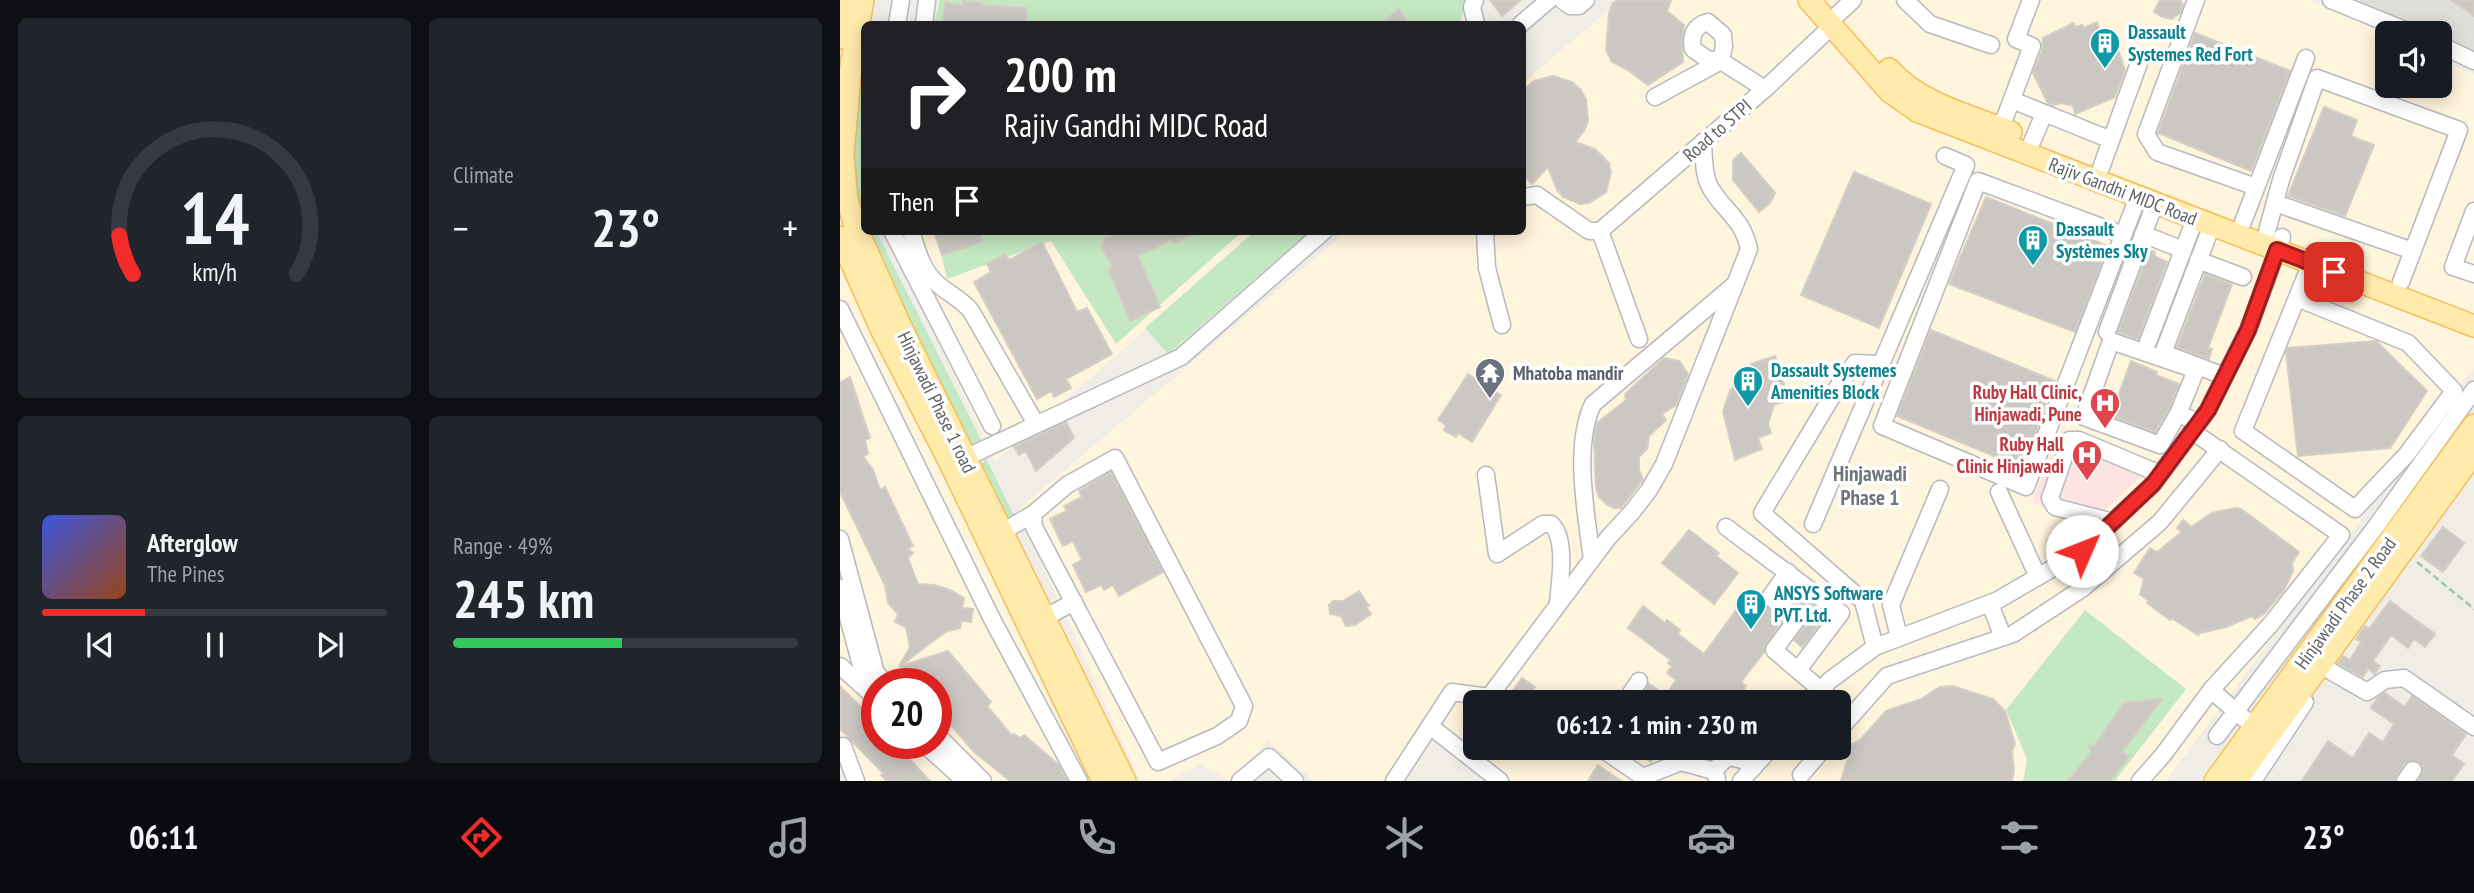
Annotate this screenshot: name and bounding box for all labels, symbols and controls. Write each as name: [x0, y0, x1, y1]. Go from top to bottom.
place label: Dassault Systemes Red Fort: [2128, 20, 2253, 66]
map controls: [2375, 21, 2452, 98]
button: sound: [2375, 21, 2452, 98]
building icon: Dassault Systemes Red Fort: [2088, 26, 2122, 70]
text: 200 m: [1004, 42, 1117, 106]
icon: right: [889, 49, 980, 140]
street label: Road to STPI: [1678, 94, 1756, 166]
text: Rajiv Gandhi MIDC Road: [1004, 104, 1268, 146]
street label: Rajiv Gandhi MIDC Road: [2045, 152, 2201, 230]
text: Climate: [453, 160, 514, 189]
text: 14: [180, 170, 249, 264]
icon: arrive: [948, 182, 986, 220]
text: Then: [889, 185, 934, 218]
text: 23°: [591, 194, 660, 261]
text: −: [453, 203, 469, 252]
text: +: [782, 203, 798, 252]
place label: Dassault Systèmes Sky: [2056, 217, 2148, 263]
building icon: Dassault Systèmes Sky: [2016, 223, 2050, 267]
pin: [2304, 242, 2364, 302]
icon: arrive: [2315, 253, 2353, 291]
text: km/h: [192, 256, 237, 288]
street label: Hinjawadi Phase 1 road: [892, 327, 982, 477]
temple icon: Mhatoba mandir: [1473, 356, 1507, 400]
place label: Dassault Systemes Amenities Block: [1770, 358, 1897, 404]
place label: Mhatoba mandir: [1513, 361, 1624, 385]
building icon: Dassault Systemes Amenities Block: [1731, 364, 1765, 408]
place label: Ruby Hall Clinic, Hinjawadi, Pune: [1973, 380, 2082, 426]
hospital icon: Ruby Hall Clinic, Hinjawadi, Pune: [2088, 386, 2122, 430]
place label: Ruby Hall Clinic Hinjawadi: [1956, 432, 2064, 478]
hospital icon: Ruby Hall Clinic Hinjawadi: [2070, 438, 2104, 482]
district label: Hinjawadi Phase 1: [1833, 460, 1907, 511]
position arrow: [2045, 514, 2119, 588]
text: Afterglow: [147, 526, 238, 559]
text: Range · 49%: [453, 531, 553, 560]
street label: Hinjawadi Phase 2 Road: [2289, 532, 2401, 674]
text: The Pines: [147, 559, 225, 588]
text: 245 km: [453, 565, 594, 632]
place label: ANSYS Software PVT. Ltd.: [1773, 581, 1883, 627]
building icon: ANSYS Software PVT. Ltd.: [1734, 587, 1768, 631]
icon: previous: [81, 626, 119, 664]
icon: pause: [196, 626, 234, 664]
icon: next: [311, 626, 349, 664]
speed limit sign: 20: [861, 668, 952, 759]
text: 06:12 · 1 min · 230 m: [1557, 708, 1757, 741]
icon: directions: [457, 813, 506, 862]
icon: music: [765, 813, 814, 862]
icon: phone: [1072, 813, 1121, 862]
icon: climate: [1380, 813, 1429, 862]
icon: car: [1687, 813, 1736, 862]
icon: filters: [1995, 813, 2044, 862]
text: 06:11: [129, 816, 199, 858]
text: 23°: [2302, 816, 2345, 858]

